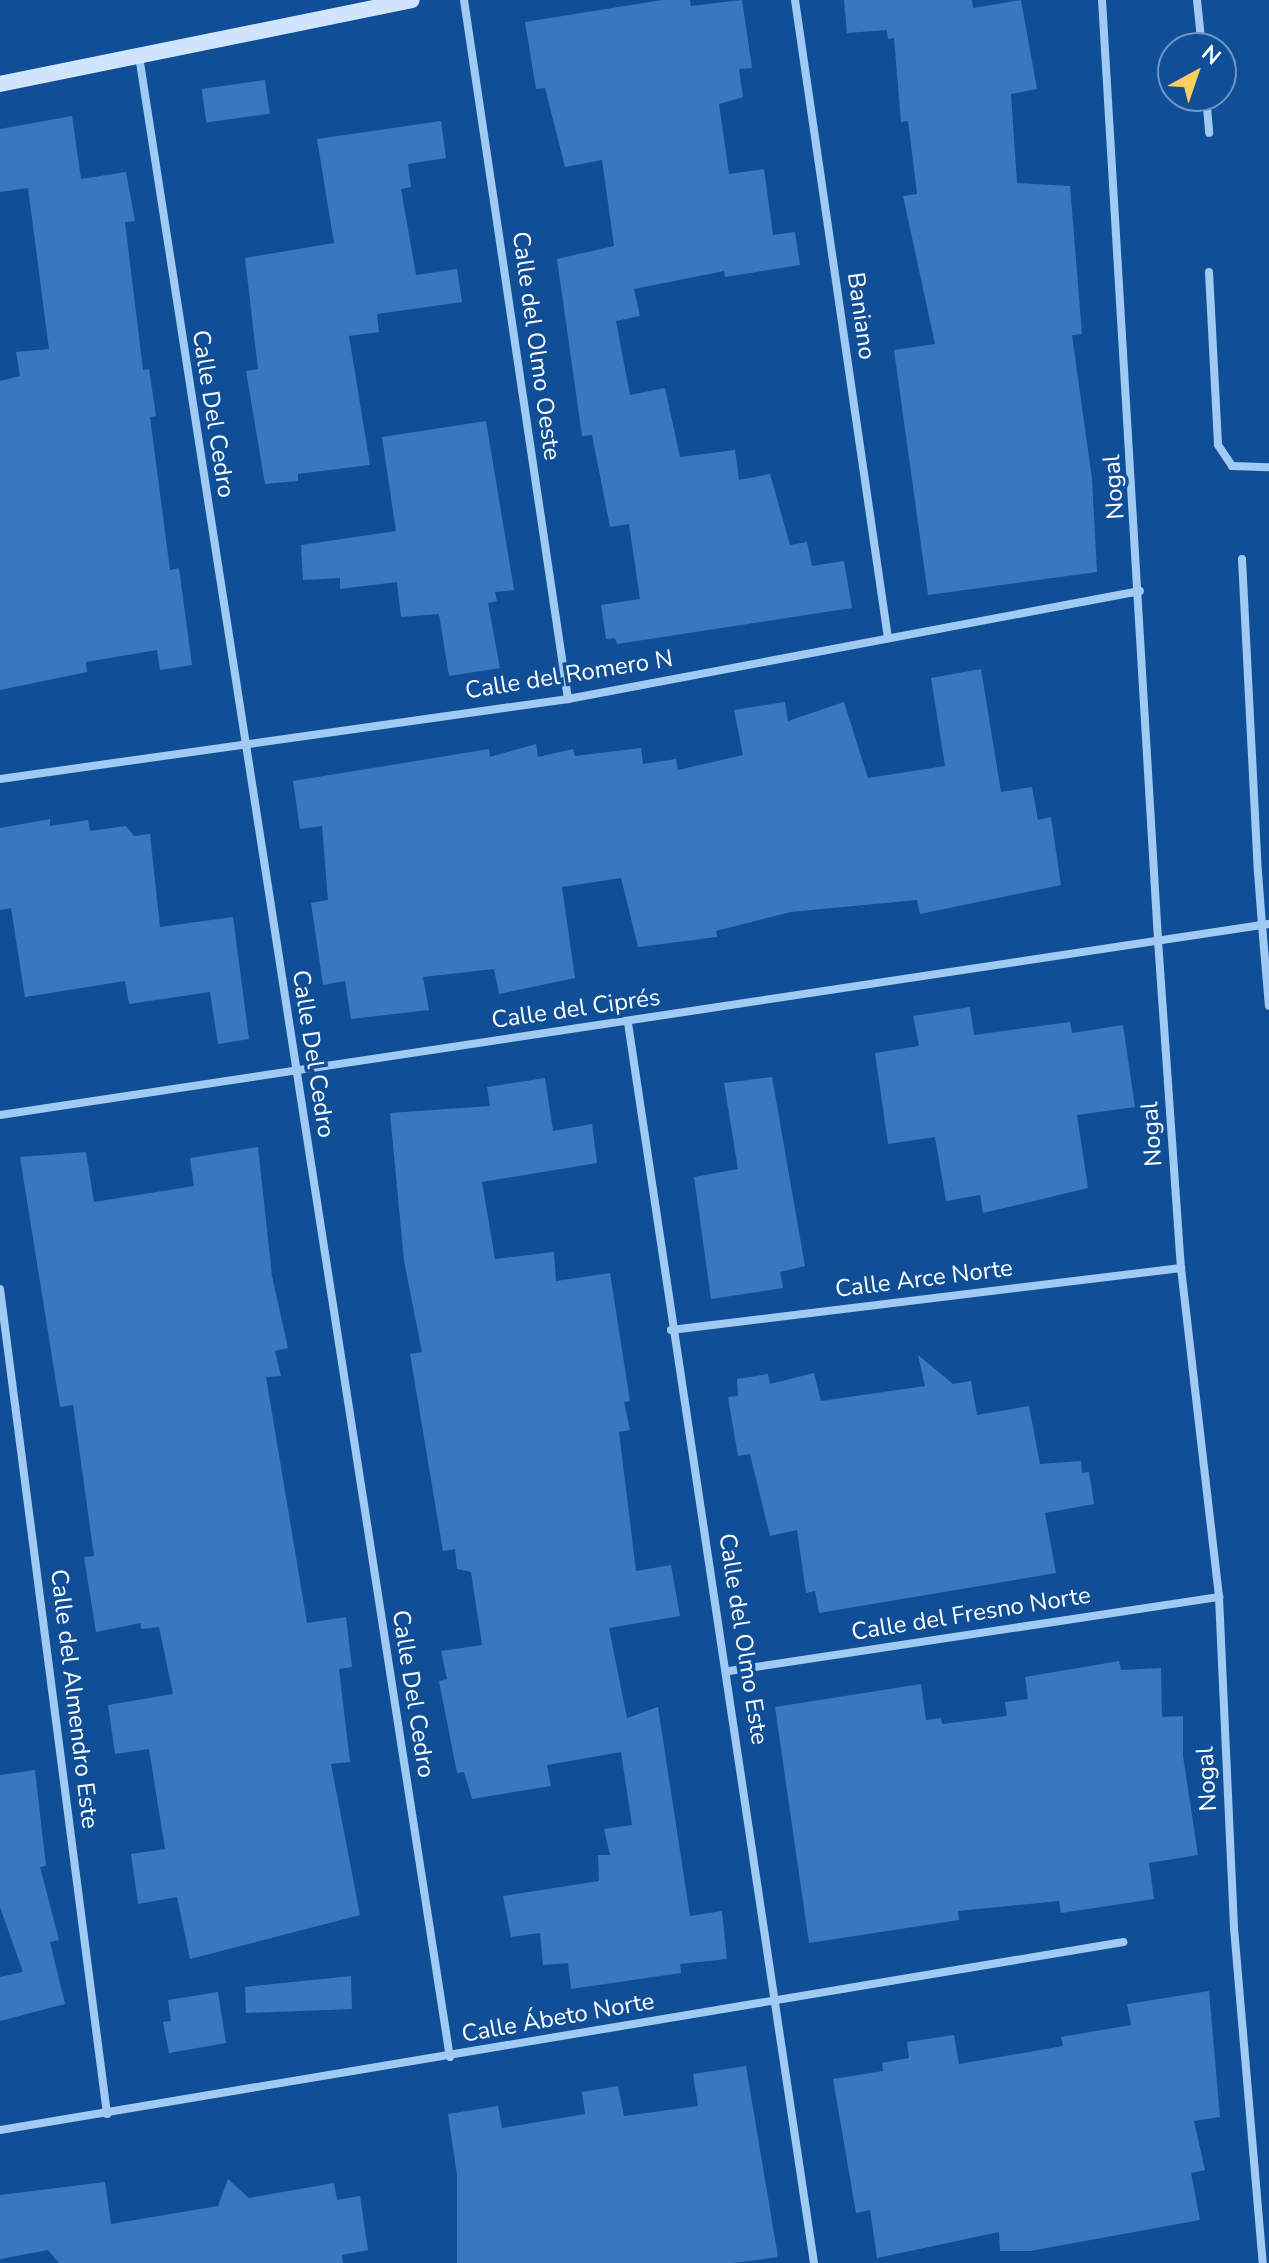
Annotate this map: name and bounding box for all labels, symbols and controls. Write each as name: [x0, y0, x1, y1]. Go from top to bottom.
north arrow: [1157, 32, 1237, 112]
text: N: [1195, 38, 1227, 72]
street label: Calle del Olmo Oeste: [506, 230, 566, 462]
street label: Baniano: [841, 271, 881, 361]
street label: Calle Del Cedro: [186, 328, 240, 500]
street label: Nogal: [1097, 454, 1131, 520]
street label: Calle del Romero N: [463, 644, 675, 706]
street label: Calle Del Cedro: [286, 968, 340, 1140]
street label: Calle del Ciprés: [490, 983, 662, 1035]
street label: Nogal: [1135, 1101, 1169, 1167]
street label: Calle Arce Norte: [834, 1254, 1014, 1304]
street label: Calle del Olmo Este: [712, 1531, 774, 1747]
street label: Calle del Almendro Este: [44, 1568, 104, 1830]
street label: Calle del Fresno Norte: [849, 1581, 1093, 1647]
street label: Calle Del Cedro: [386, 1608, 440, 1780]
street label: Nogal: [1191, 1746, 1223, 1812]
street label: Calle Ábeto Norte: [460, 1987, 656, 2049]

